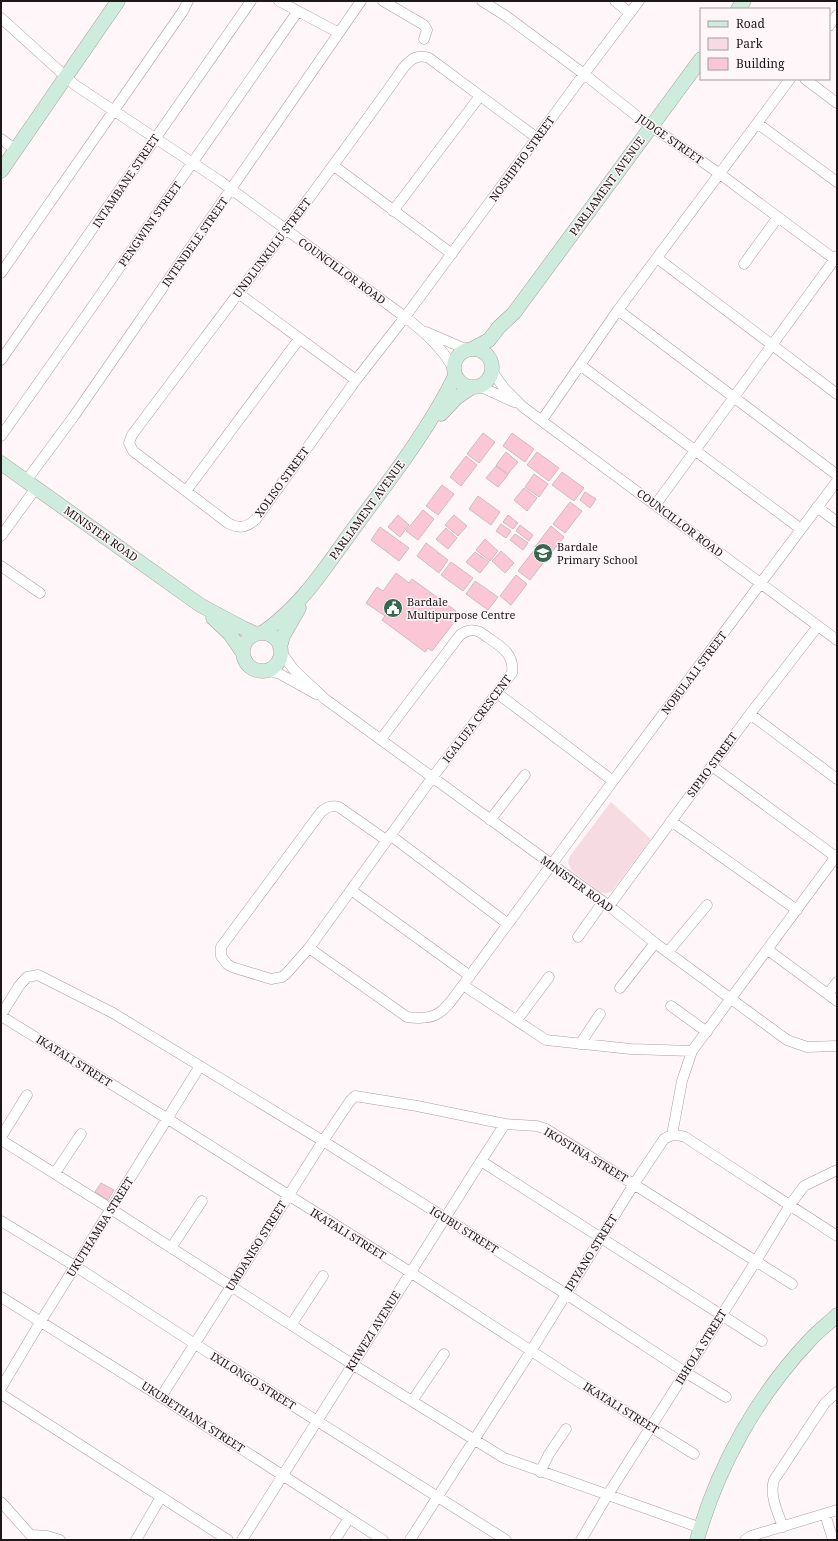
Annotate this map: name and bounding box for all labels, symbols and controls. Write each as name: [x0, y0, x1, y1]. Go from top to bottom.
legend: [700, 8, 830, 80]
text: Road: [736, 15, 766, 32]
text: Park: [736, 35, 764, 52]
text: Building: [736, 55, 785, 72]
street label: JUDGE STREET: [633, 110, 707, 167]
street label: NOSHIPHO STREET: [486, 113, 558, 204]
street label: INTAMBANE STREET: [89, 131, 163, 230]
street label: PARLIAMENT AVENUE: [566, 133, 648, 238]
street label: PENGWINI STREET: [115, 178, 185, 269]
street label: INTENDELE STREET: [158, 194, 231, 289]
street label: UNDLUNKULU STREET: [229, 195, 314, 300]
street label: COUNCILLOR ROAD: [296, 234, 389, 307]
street label: XOLISO STREET: [251, 443, 312, 520]
street label: PARLIAMENT AVENUE: [326, 457, 408, 562]
street label: COUNCILLOR ROAD: [634, 485, 727, 560]
street label: MINISTER ROAD: [61, 503, 141, 565]
place label: Bardale Primary School: [557, 539, 638, 567]
school or university icon: Bardale Primary School: [532, 542, 554, 564]
place label: Bardale Multipurpose Centre: [407, 594, 516, 622]
public building icon: Bardale Multipurpose Centre: [382, 597, 404, 619]
street label: NOBULALI STREET: [657, 628, 730, 717]
street label: IGALUFA CRESCENT: [439, 672, 515, 766]
street label: SIPHO STREET: [683, 729, 740, 800]
street label: MINISTER ROAD: [538, 852, 617, 915]
street label: IKATALI STREET: [34, 1031, 115, 1090]
street label: IKOSTINA STREET: [542, 1124, 631, 1186]
street label: UKUTHAMBA STREET: [63, 1174, 136, 1279]
street label: UMDANISO STREET: [222, 1198, 289, 1294]
street label: IGUBU STREET: [427, 1203, 501, 1257]
street label: IKATALI STREET: [308, 1204, 389, 1263]
street label: IPIYANO STREET: [561, 1211, 620, 1294]
street label: KHWEZI AVENUE: [342, 1287, 404, 1374]
street label: IBHOLA STREET: [671, 1306, 730, 1387]
street label: IXILONGO STREET: [208, 1348, 299, 1413]
street label: UKUBETHANA STREET: [139, 1378, 248, 1456]
street label: IKATALI STREET: [581, 1378, 662, 1437]

